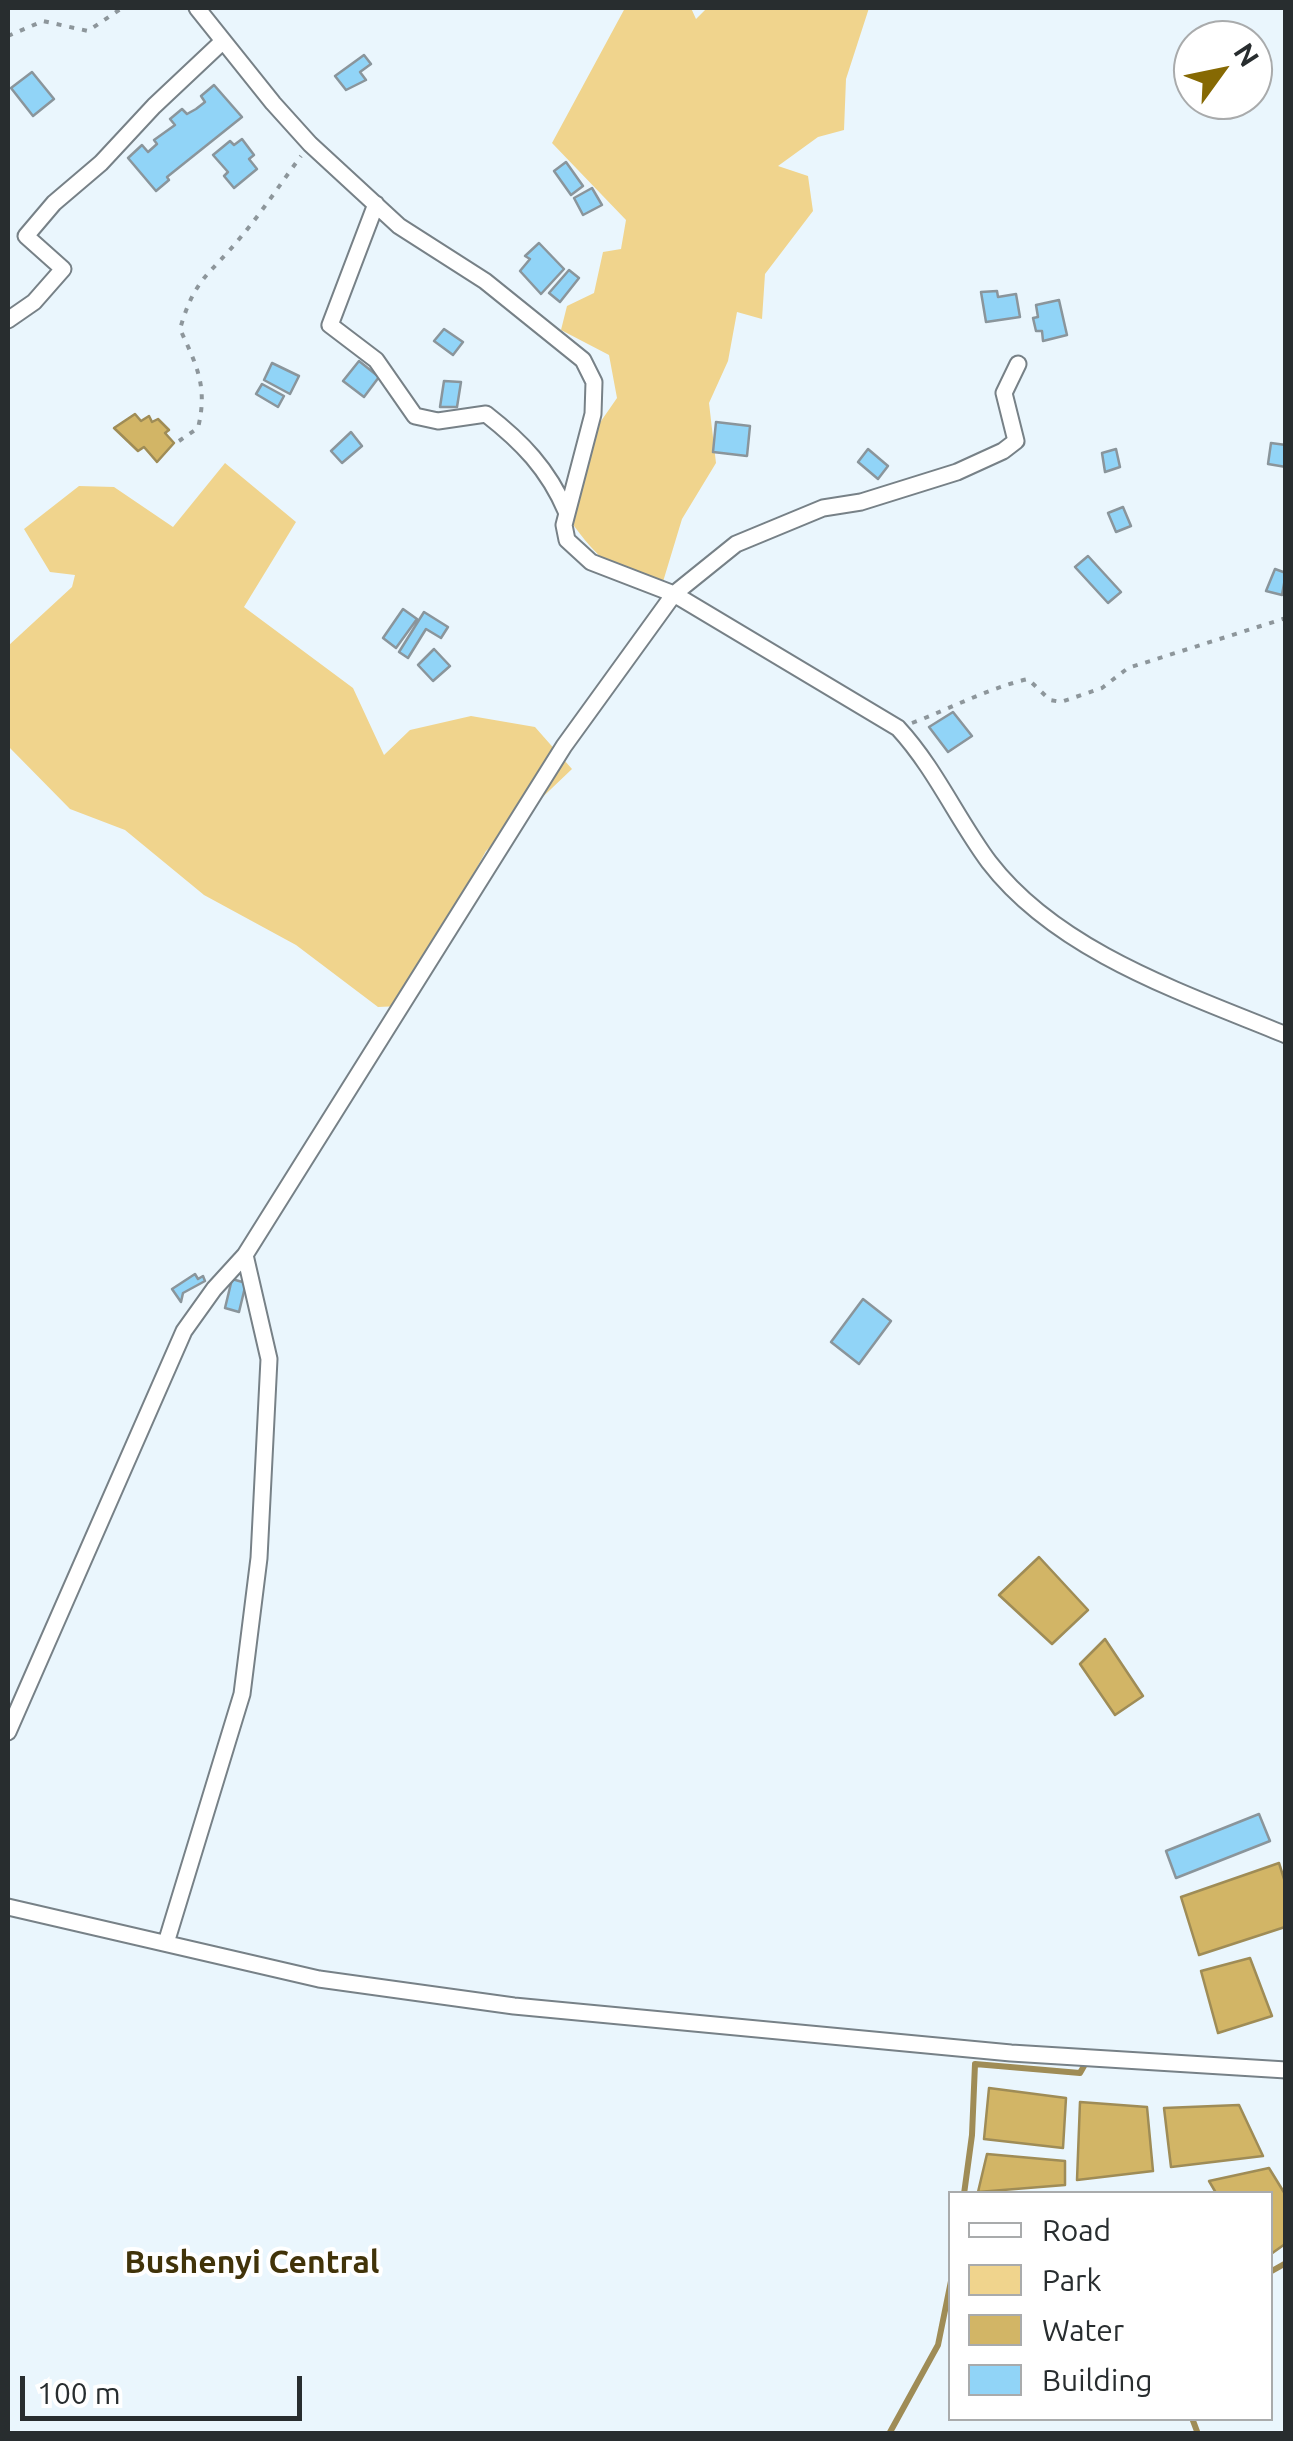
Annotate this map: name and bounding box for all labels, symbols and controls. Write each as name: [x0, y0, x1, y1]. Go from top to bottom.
north arrow: [1173, 20, 1273, 120]
text: N: [1228, 37, 1266, 72]
legend: [948, 2191, 1273, 2421]
text: Road: [1042, 2213, 1111, 2247]
district label: Bushenyi Central: [124, 2243, 380, 2281]
text: Park: [1042, 2263, 1102, 2297]
text: Water: [1042, 2313, 1124, 2347]
scale bar: [25, 2356, 308, 2418]
text: Building: [1042, 2363, 1153, 2397]
text: 100 m: [37, 2376, 121, 2410]

